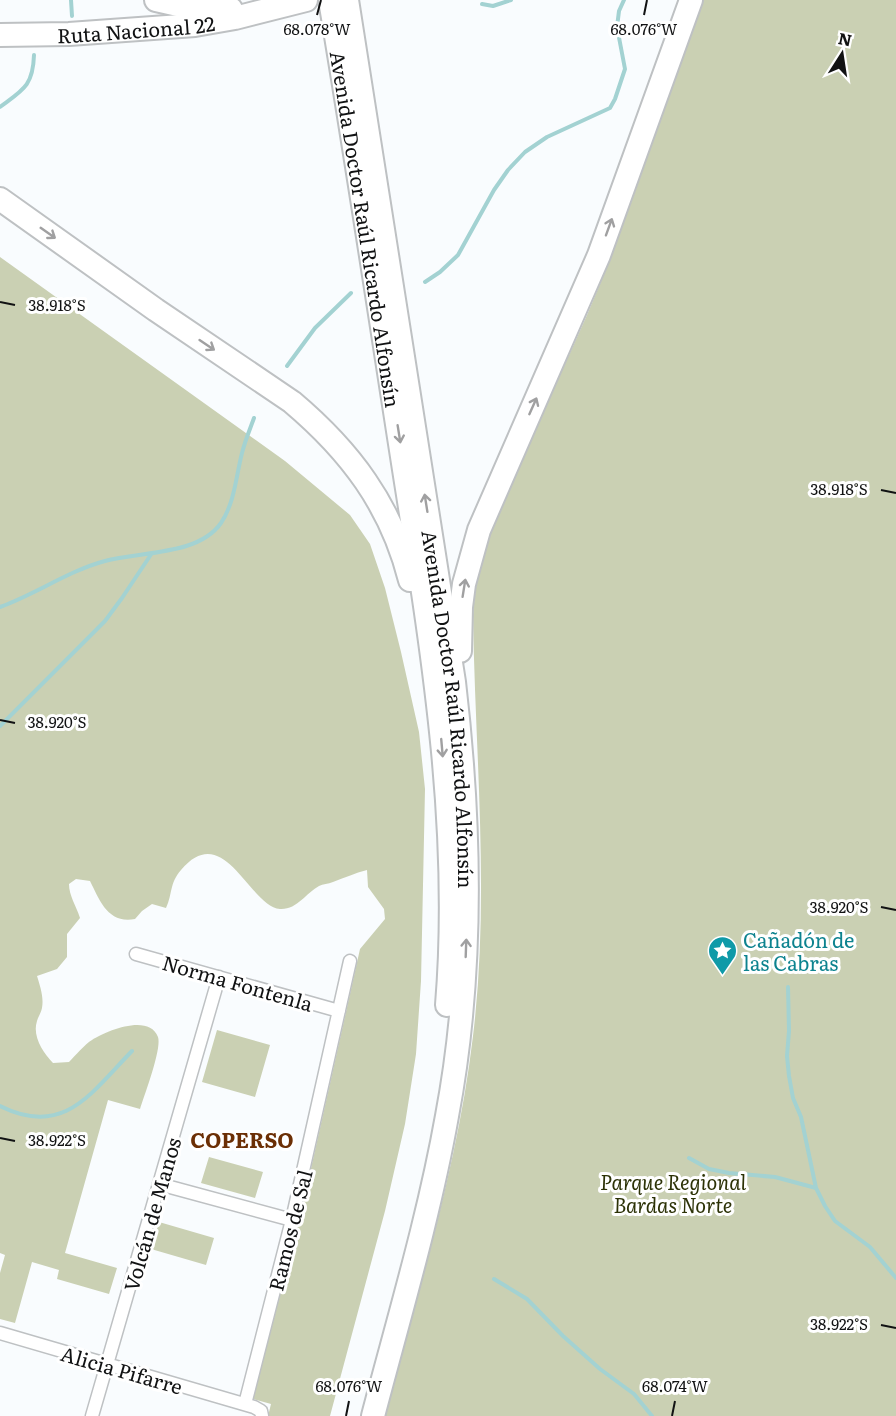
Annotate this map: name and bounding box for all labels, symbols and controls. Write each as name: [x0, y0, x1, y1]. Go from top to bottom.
street label: Ruta Nacional 22: [57, 7, 217, 49]
text: 68.078°W: [283, 17, 351, 40]
text: 68.076°W: [611, 17, 678, 40]
north arrow: [812, 24, 872, 84]
text: N: [836, 25, 854, 51]
street label: Avenida Doctor Raúl Ricardo Alfonsín: [324, 49, 409, 410]
one-way arrow: [605, 218, 616, 237]
one-way arrow: [39, 227, 55, 239]
text: 38.918°S: [28, 293, 86, 316]
one-way arrow: [199, 339, 215, 351]
one-way arrow: [528, 398, 540, 416]
one-way arrow: [393, 424, 404, 444]
text: 38.918°S: [810, 477, 868, 500]
one-way arrow: [420, 494, 431, 514]
street label: Avenida Doctor Raúl Ricardo Alfonsín: [415, 528, 482, 889]
one-way arrow: [459, 578, 470, 598]
text: 38.920°S: [27, 710, 87, 733]
one-way arrow: [437, 737, 448, 757]
text: 38.920°S: [809, 895, 869, 918]
place label: Cañadón de las Cabras: [743, 924, 854, 977]
place icon: Cañadón de las Cabras: [706, 934, 738, 976]
one-way arrow: [460, 938, 471, 958]
street label: Norma Fontenla: [159, 946, 317, 1018]
district label: COPERSO: [190, 1123, 294, 1154]
text: 38.922°S: [28, 1128, 86, 1151]
street label: Volcán de Manos: [115, 1134, 187, 1294]
street label: Ramos de Sal: [259, 1166, 319, 1294]
park label: Parque Regional Bardas Norte: [600, 1166, 746, 1219]
text: 38.922°S: [810, 1312, 868, 1335]
street label: Alicia Pifarre: [58, 1337, 186, 1401]
text: 68.076°W: [316, 1374, 383, 1397]
text: 68.074°W: [642, 1374, 709, 1397]

